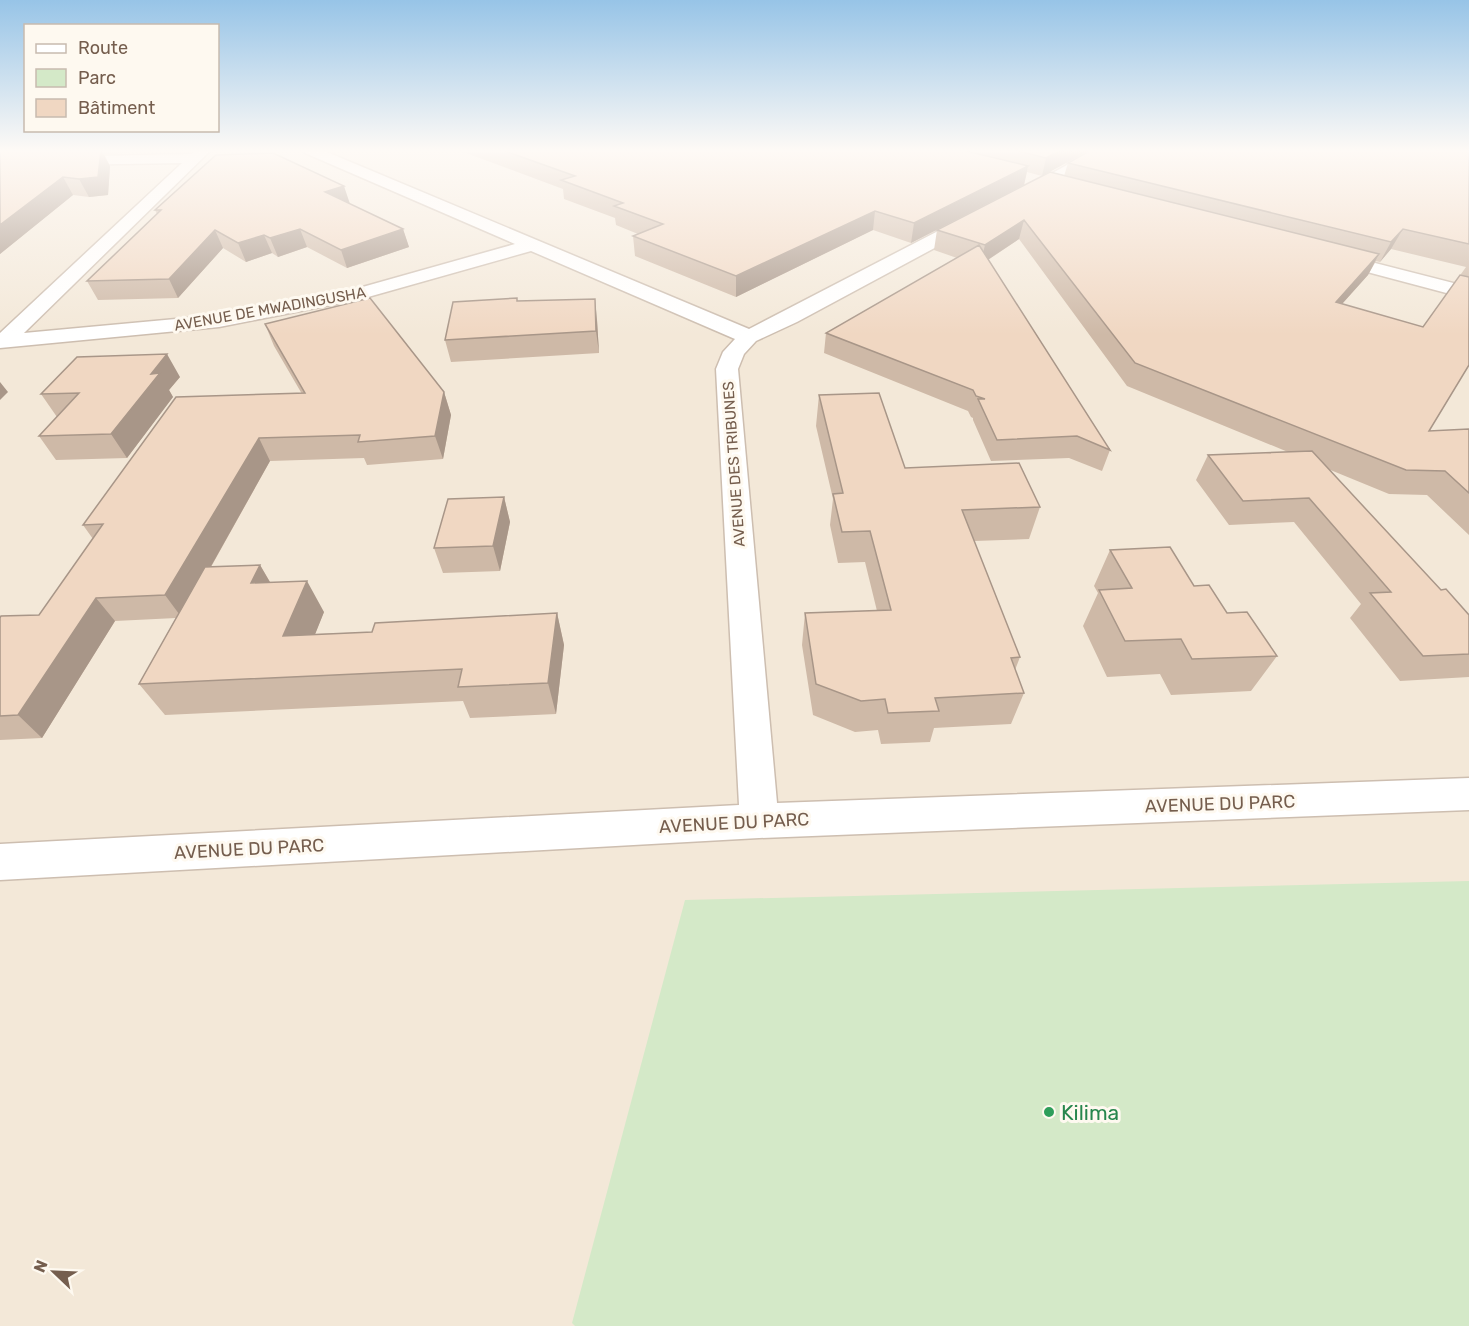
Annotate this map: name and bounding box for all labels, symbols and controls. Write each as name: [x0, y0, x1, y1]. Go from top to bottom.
legend: [24, 24, 219, 132]
text: Route: [78, 37, 128, 59]
text: Parc: [78, 67, 116, 89]
text: Bâtiment: [78, 97, 155, 119]
street label: AVENUE DE MWADINGUSHA: [173, 283, 367, 335]
street label: AVENUE DES TRIBUNES: [719, 381, 749, 547]
street label: AVENUE DU PARC: [1144, 790, 1296, 818]
street label: AVENUE DU PARC: [658, 808, 810, 838]
street label: AVENUE DU PARC: [173, 834, 325, 864]
place label: Kilima: [1061, 1100, 1119, 1125]
marker: Kilima: [1042, 1105, 1056, 1119]
north arrow: [24, 1242, 84, 1302]
text: N: [30, 1257, 52, 1275]

